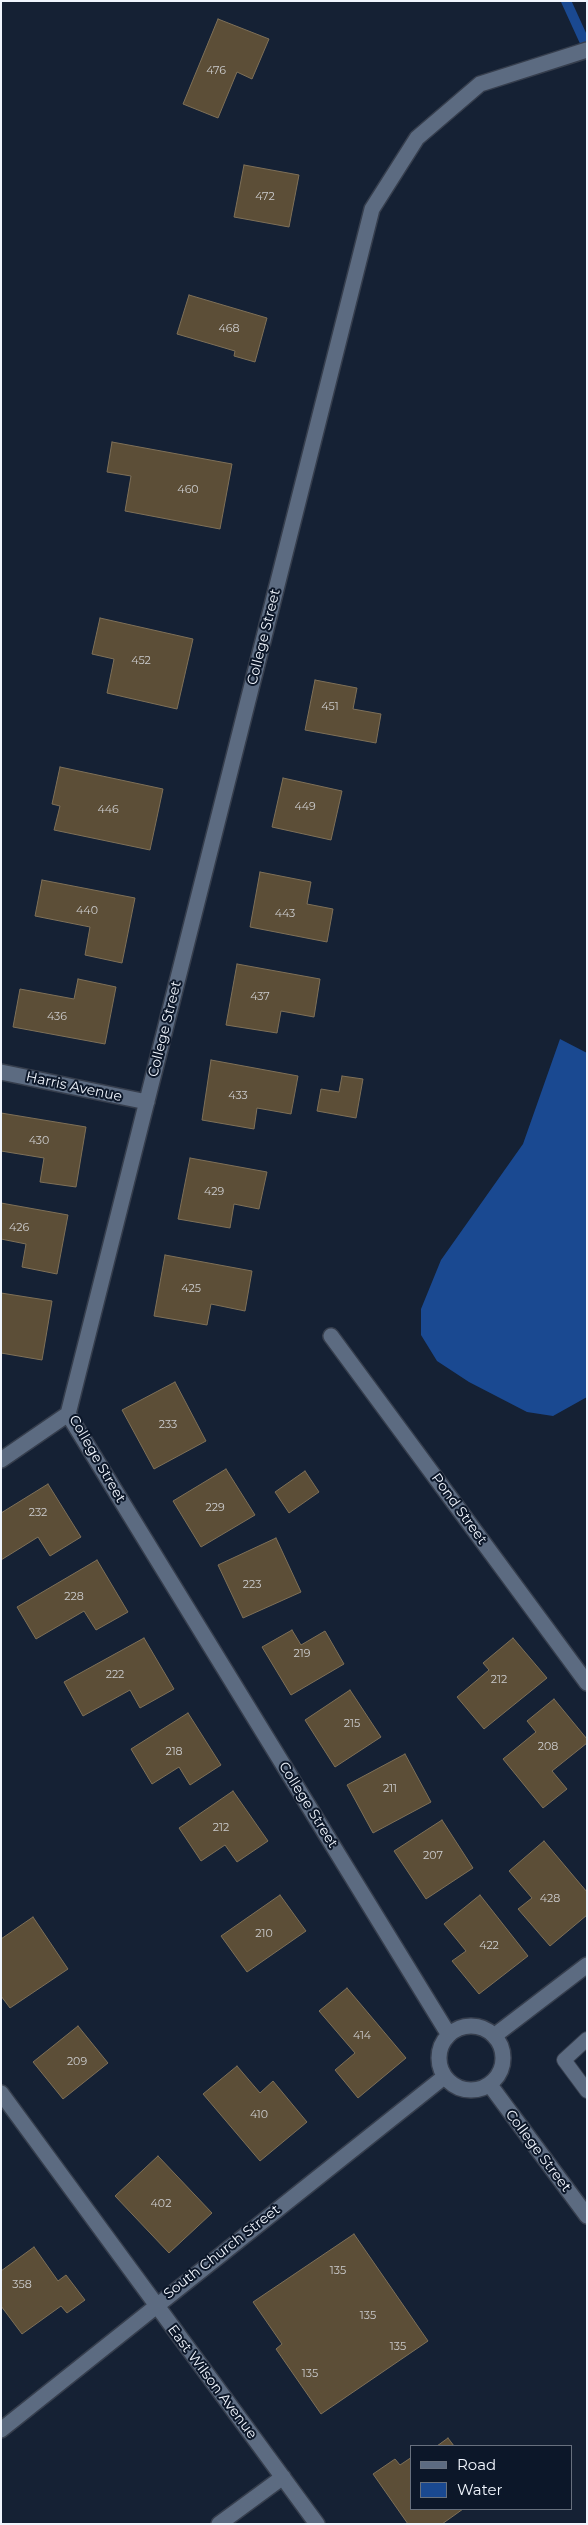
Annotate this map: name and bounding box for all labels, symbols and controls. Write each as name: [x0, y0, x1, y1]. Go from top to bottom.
house number: 476: [206, 64, 226, 78]
house number: 472: [255, 190, 275, 204]
house number: 468: [219, 322, 239, 336]
house number: 460: [177, 483, 199, 497]
street label: College Street: [244, 587, 284, 687]
house number: 452: [131, 654, 151, 668]
house number: 451: [321, 700, 339, 714]
house number: 449: [294, 800, 316, 814]
house number: 446: [97, 803, 119, 817]
house number: 440: [76, 904, 98, 918]
house number: 443: [275, 907, 295, 921]
street label: College Street: [145, 979, 185, 1079]
house number: 437: [250, 990, 270, 1004]
house number: 436: [47, 1010, 67, 1024]
street label: Harris Avenue: [24, 1069, 124, 1105]
house number: 433: [228, 1089, 248, 1103]
house number: 430: [29, 1134, 49, 1148]
house number: 429: [204, 1185, 224, 1199]
house number: 426: [9, 1221, 29, 1235]
house number: 425: [181, 1282, 201, 1296]
street label: College Street: [65, 1412, 129, 1506]
house number: 233: [159, 1418, 177, 1432]
street label: Pond Street: [428, 1470, 490, 1548]
house number: 229: [205, 1501, 225, 1515]
house number: 232: [29, 1506, 47, 1520]
house number: 223: [243, 1578, 261, 1592]
house number: 228: [64, 1590, 84, 1604]
house number: 219: [294, 1647, 310, 1661]
house number: 222: [106, 1668, 124, 1682]
house number: 212: [491, 1673, 507, 1687]
house number: 215: [344, 1717, 360, 1731]
house number: 208: [538, 1740, 558, 1754]
house number: 218: [165, 1745, 183, 1759]
street label: College Street: [275, 1759, 341, 1851]
house number: 211: [383, 1782, 397, 1796]
house number: 212: [213, 1821, 229, 1835]
house number: 207: [423, 1849, 443, 1863]
house number: 428: [540, 1892, 560, 1906]
house number: 210: [255, 1927, 273, 1941]
house number: 422: [479, 1939, 499, 1953]
house number: 414: [353, 2029, 371, 2043]
house number: 209: [67, 2055, 87, 2069]
street label: College Street: [502, 2107, 574, 2195]
house number: 410: [250, 2108, 268, 2122]
house number: 402: [151, 2197, 171, 2211]
street label: South Church Street: [160, 2201, 284, 2303]
house number: 135: [330, 2264, 346, 2278]
house number: 358: [12, 2278, 32, 2292]
house number: 135: [360, 2309, 376, 2323]
street label: East Wilson Avenue: [164, 2322, 260, 2442]
house number: 135: [390, 2340, 406, 2354]
house number: 135: [302, 2367, 318, 2381]
legend: [410, 2445, 573, 2510]
text: Road: [457, 2455, 496, 2474]
text: Water: [457, 2480, 503, 2499]

